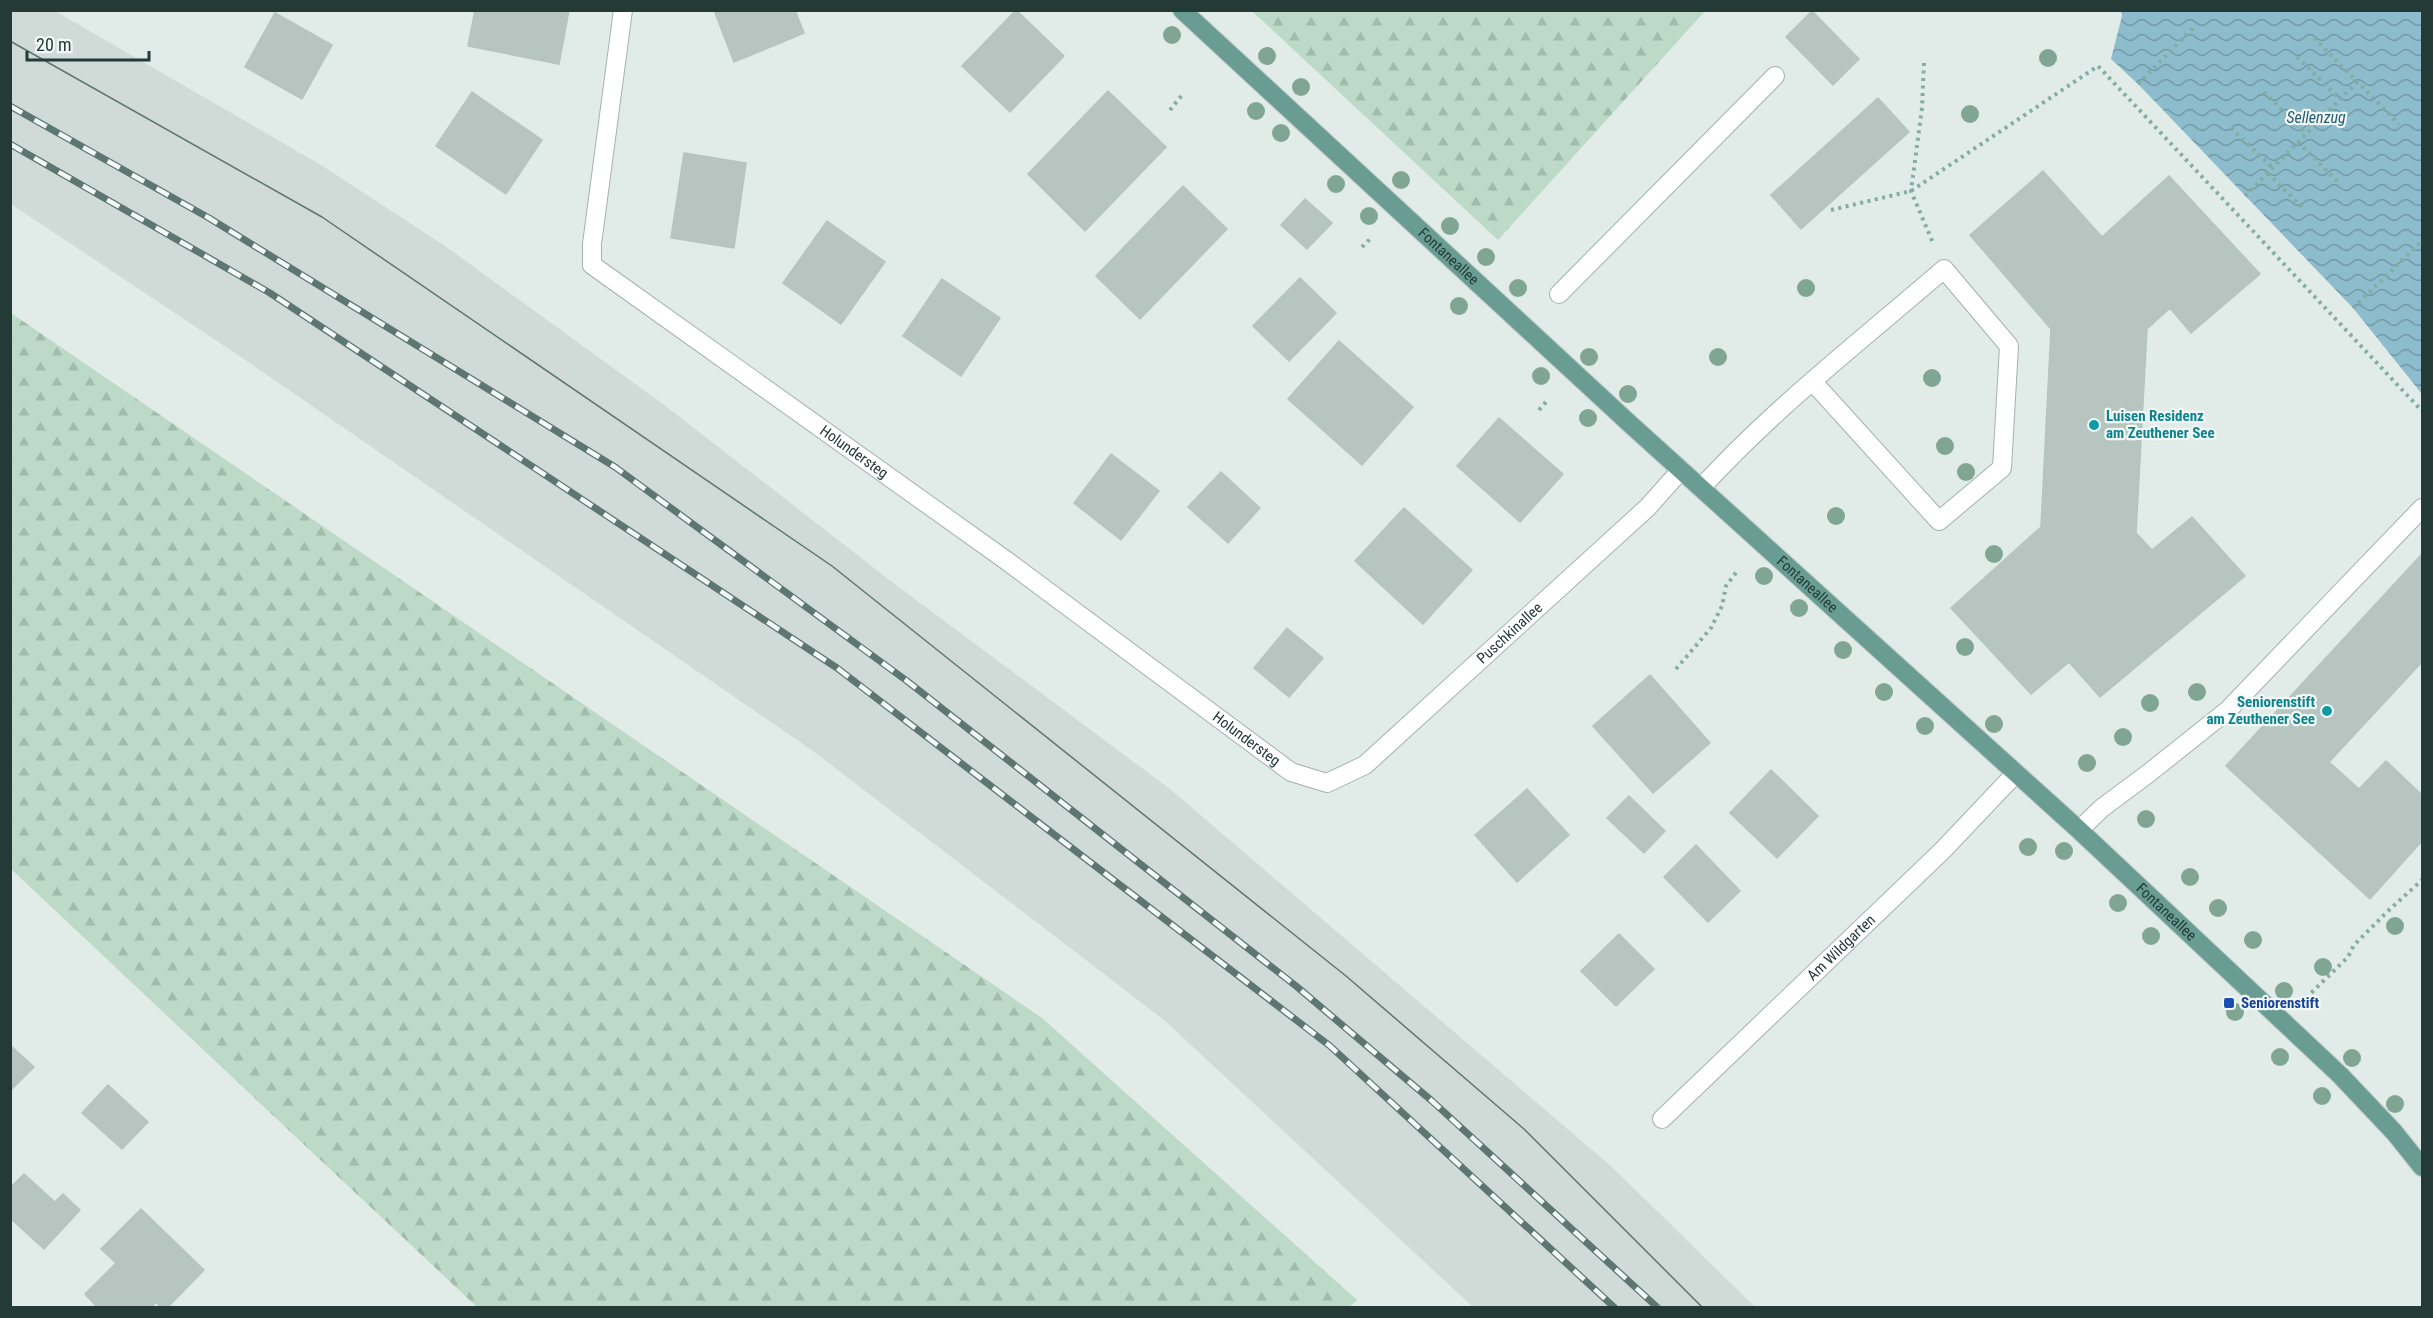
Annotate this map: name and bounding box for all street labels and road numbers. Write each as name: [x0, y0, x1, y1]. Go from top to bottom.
street label: Fontaneallee: [1415, 224, 1483, 289]
street label: Holundersteg: [816, 422, 892, 482]
street label: Fontaneallee: [1773, 552, 1842, 616]
street label: Puschkinallee: [1473, 599, 1546, 668]
street label: Holundersteg: [1209, 708, 1284, 770]
street label: Fontaneallee: [2132, 879, 2200, 944]
street label: Am Wildgarten: [1803, 911, 1879, 984]

